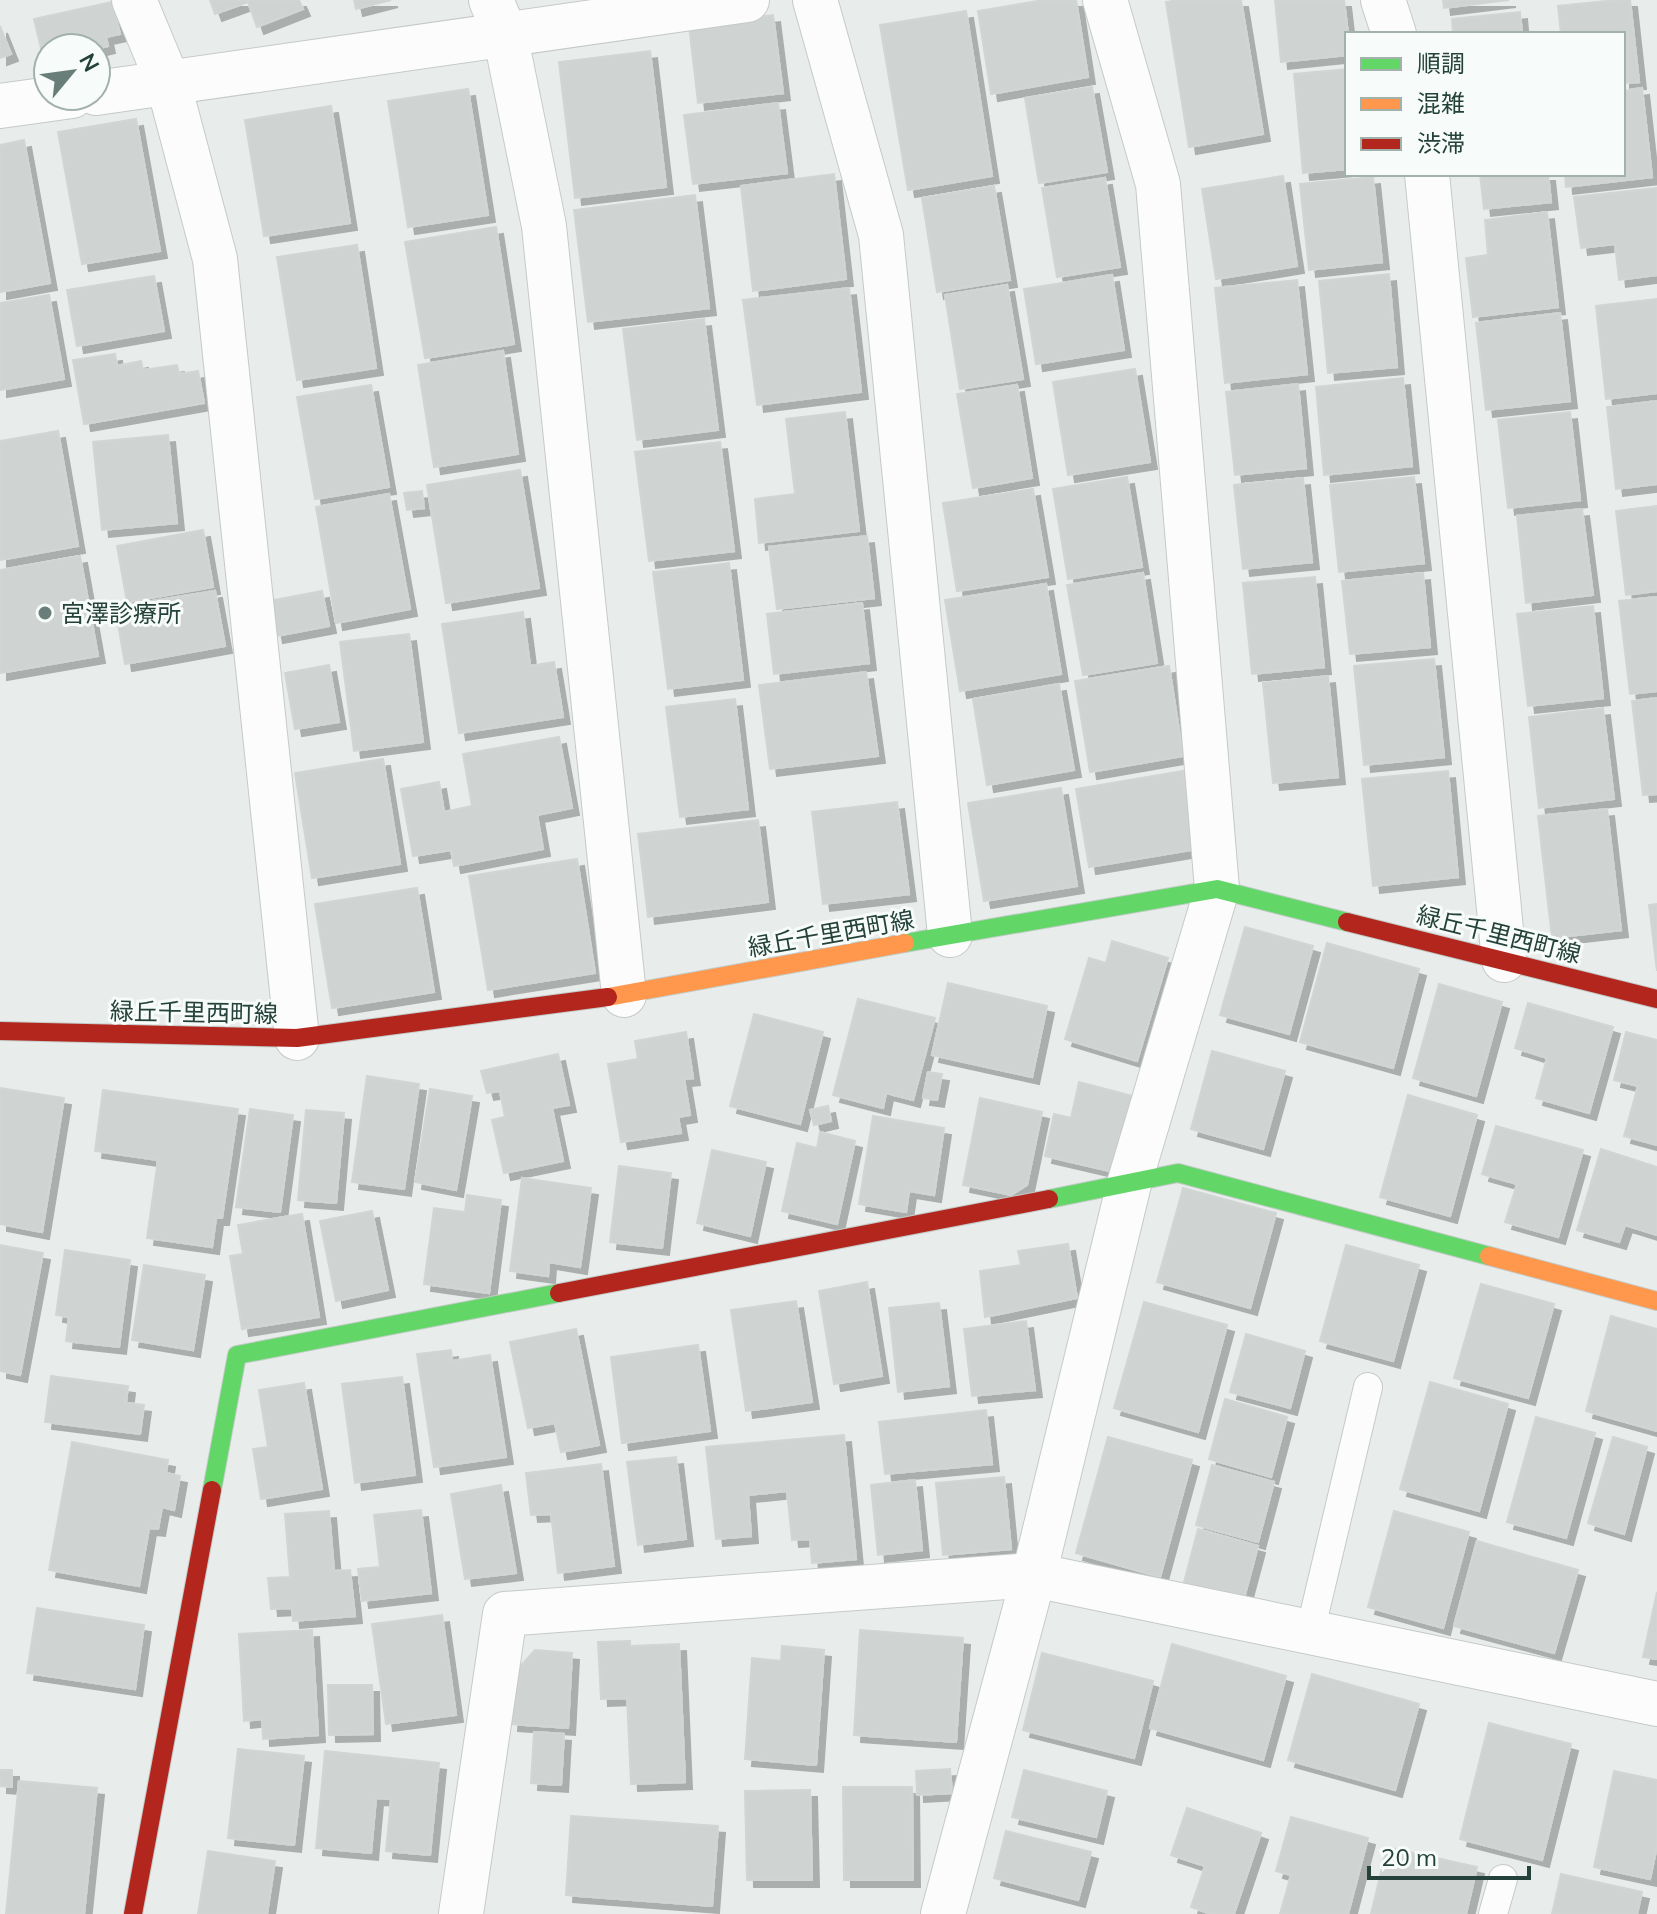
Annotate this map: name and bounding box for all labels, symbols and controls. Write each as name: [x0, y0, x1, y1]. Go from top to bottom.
north arrow: [32, 32, 112, 112]
legend: [1345, 32, 1625, 176]
text: N: [73, 48, 106, 76]
text: 順調: [1417, 48, 1465, 78]
text: 混雑: [1417, 88, 1465, 118]
text: 渋滞: [1417, 128, 1465, 158]
place label: 宮澤診療所: [61, 598, 181, 628]
marker: 宮澤診療所: [36, 604, 54, 622]
street label: 緑丘千里西町線: [1414, 899, 1584, 969]
street label: 緑丘千里西町線: [746, 904, 916, 962]
street label: 緑丘千里西町線: [110, 996, 278, 1028]
scale bar: [1369, 1830, 1529, 1880]
text: 20 m: [1381, 1842, 1437, 1872]

